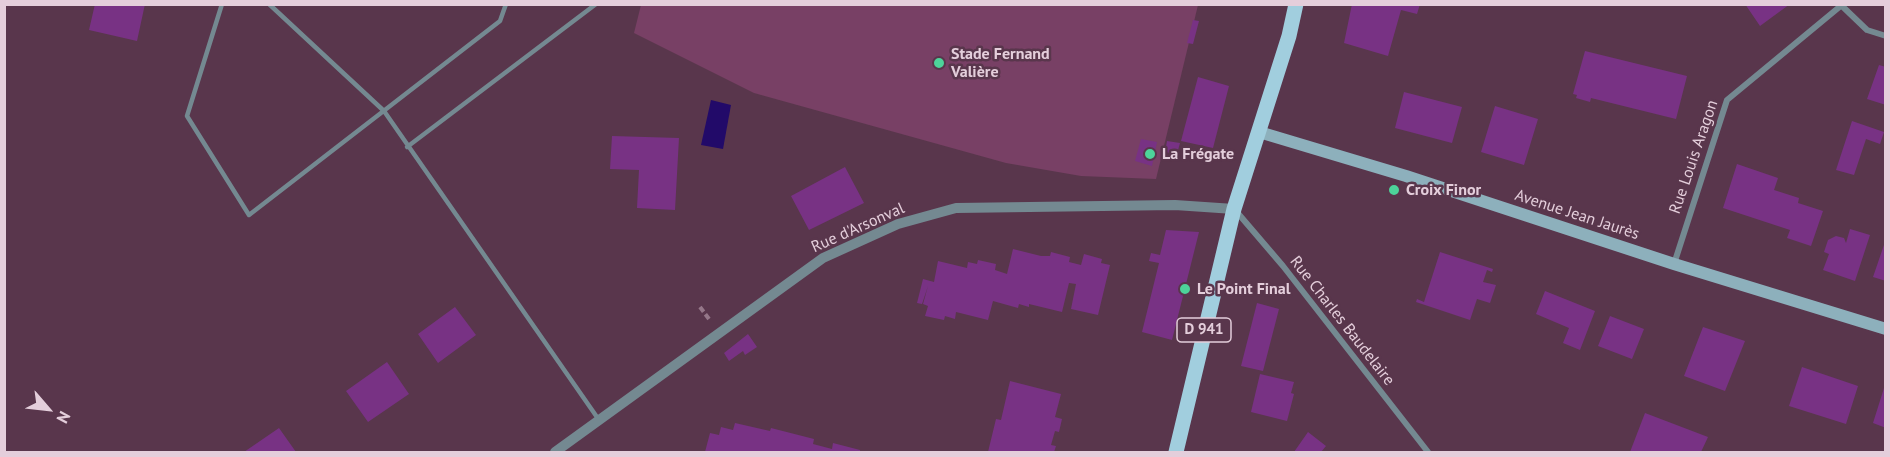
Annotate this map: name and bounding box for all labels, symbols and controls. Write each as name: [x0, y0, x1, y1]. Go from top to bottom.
place label: Stade Fernand Valière: [951, 44, 1050, 82]
marker: Stade Fernand Valière: [932, 56, 946, 70]
street label: Rue Louis Aragon: [1666, 98, 1722, 216]
place label: La Frégate: [1162, 144, 1234, 164]
marker: La Frégate: [1143, 147, 1157, 161]
place label: Croix Finor: [1406, 180, 1481, 200]
marker: Croix Finor: [1387, 183, 1401, 197]
street label: Avenue Jean Jaurès: [1512, 186, 1642, 244]
street label: Rue d'Arsonval: [809, 199, 907, 257]
street label: Rue Charles Baudelaire: [1286, 253, 1398, 389]
place label: Le Point Final: [1197, 279, 1290, 299]
marker: Le Point Final: [1178, 282, 1192, 296]
road number: D 941: [1177, 318, 1231, 342]
north arrow: [18, 379, 78, 439]
text: N: [53, 408, 75, 427]

